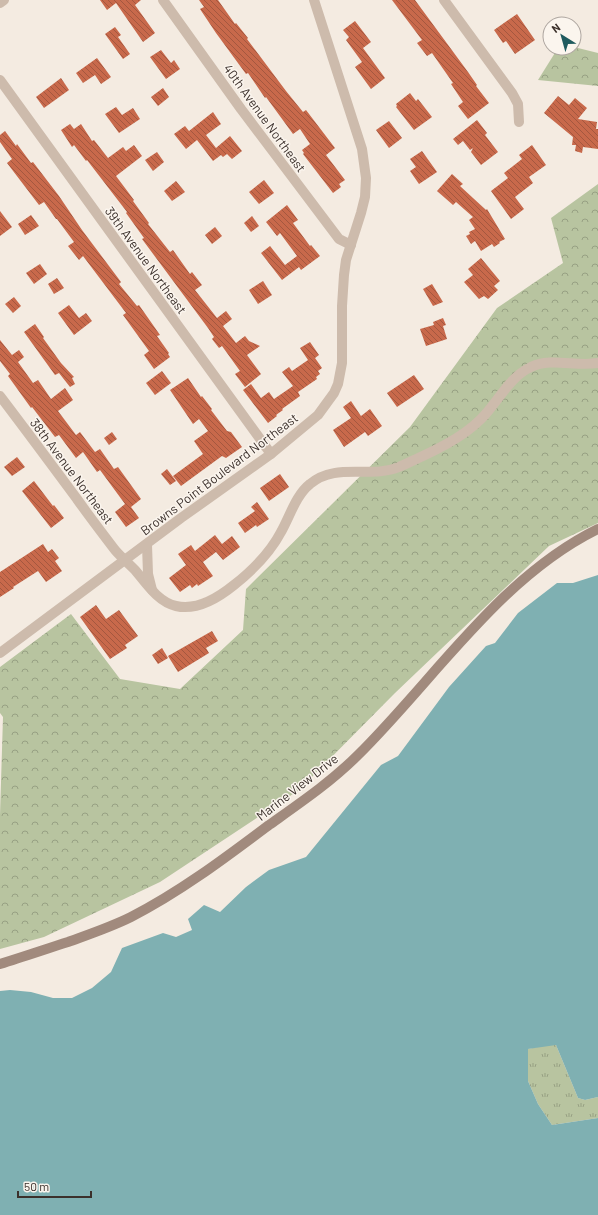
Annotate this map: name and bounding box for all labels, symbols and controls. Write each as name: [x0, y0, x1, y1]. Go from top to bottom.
north arrow: [542, 16, 582, 56]
text: N: [549, 20, 563, 35]
street label: 40th Avenue Northeast: [220, 61, 310, 175]
street label: 39th Avenue Northeast: [102, 203, 190, 317]
street label: Browns Point Boulevard Northeast: [137, 410, 301, 538]
street label: 38th Avenue Northeast: [27, 415, 117, 527]
street label: Marine View Drive: [253, 750, 341, 824]
scale bar: [18, 1173, 91, 1199]
text: 50 m: [24, 1179, 49, 1193]

